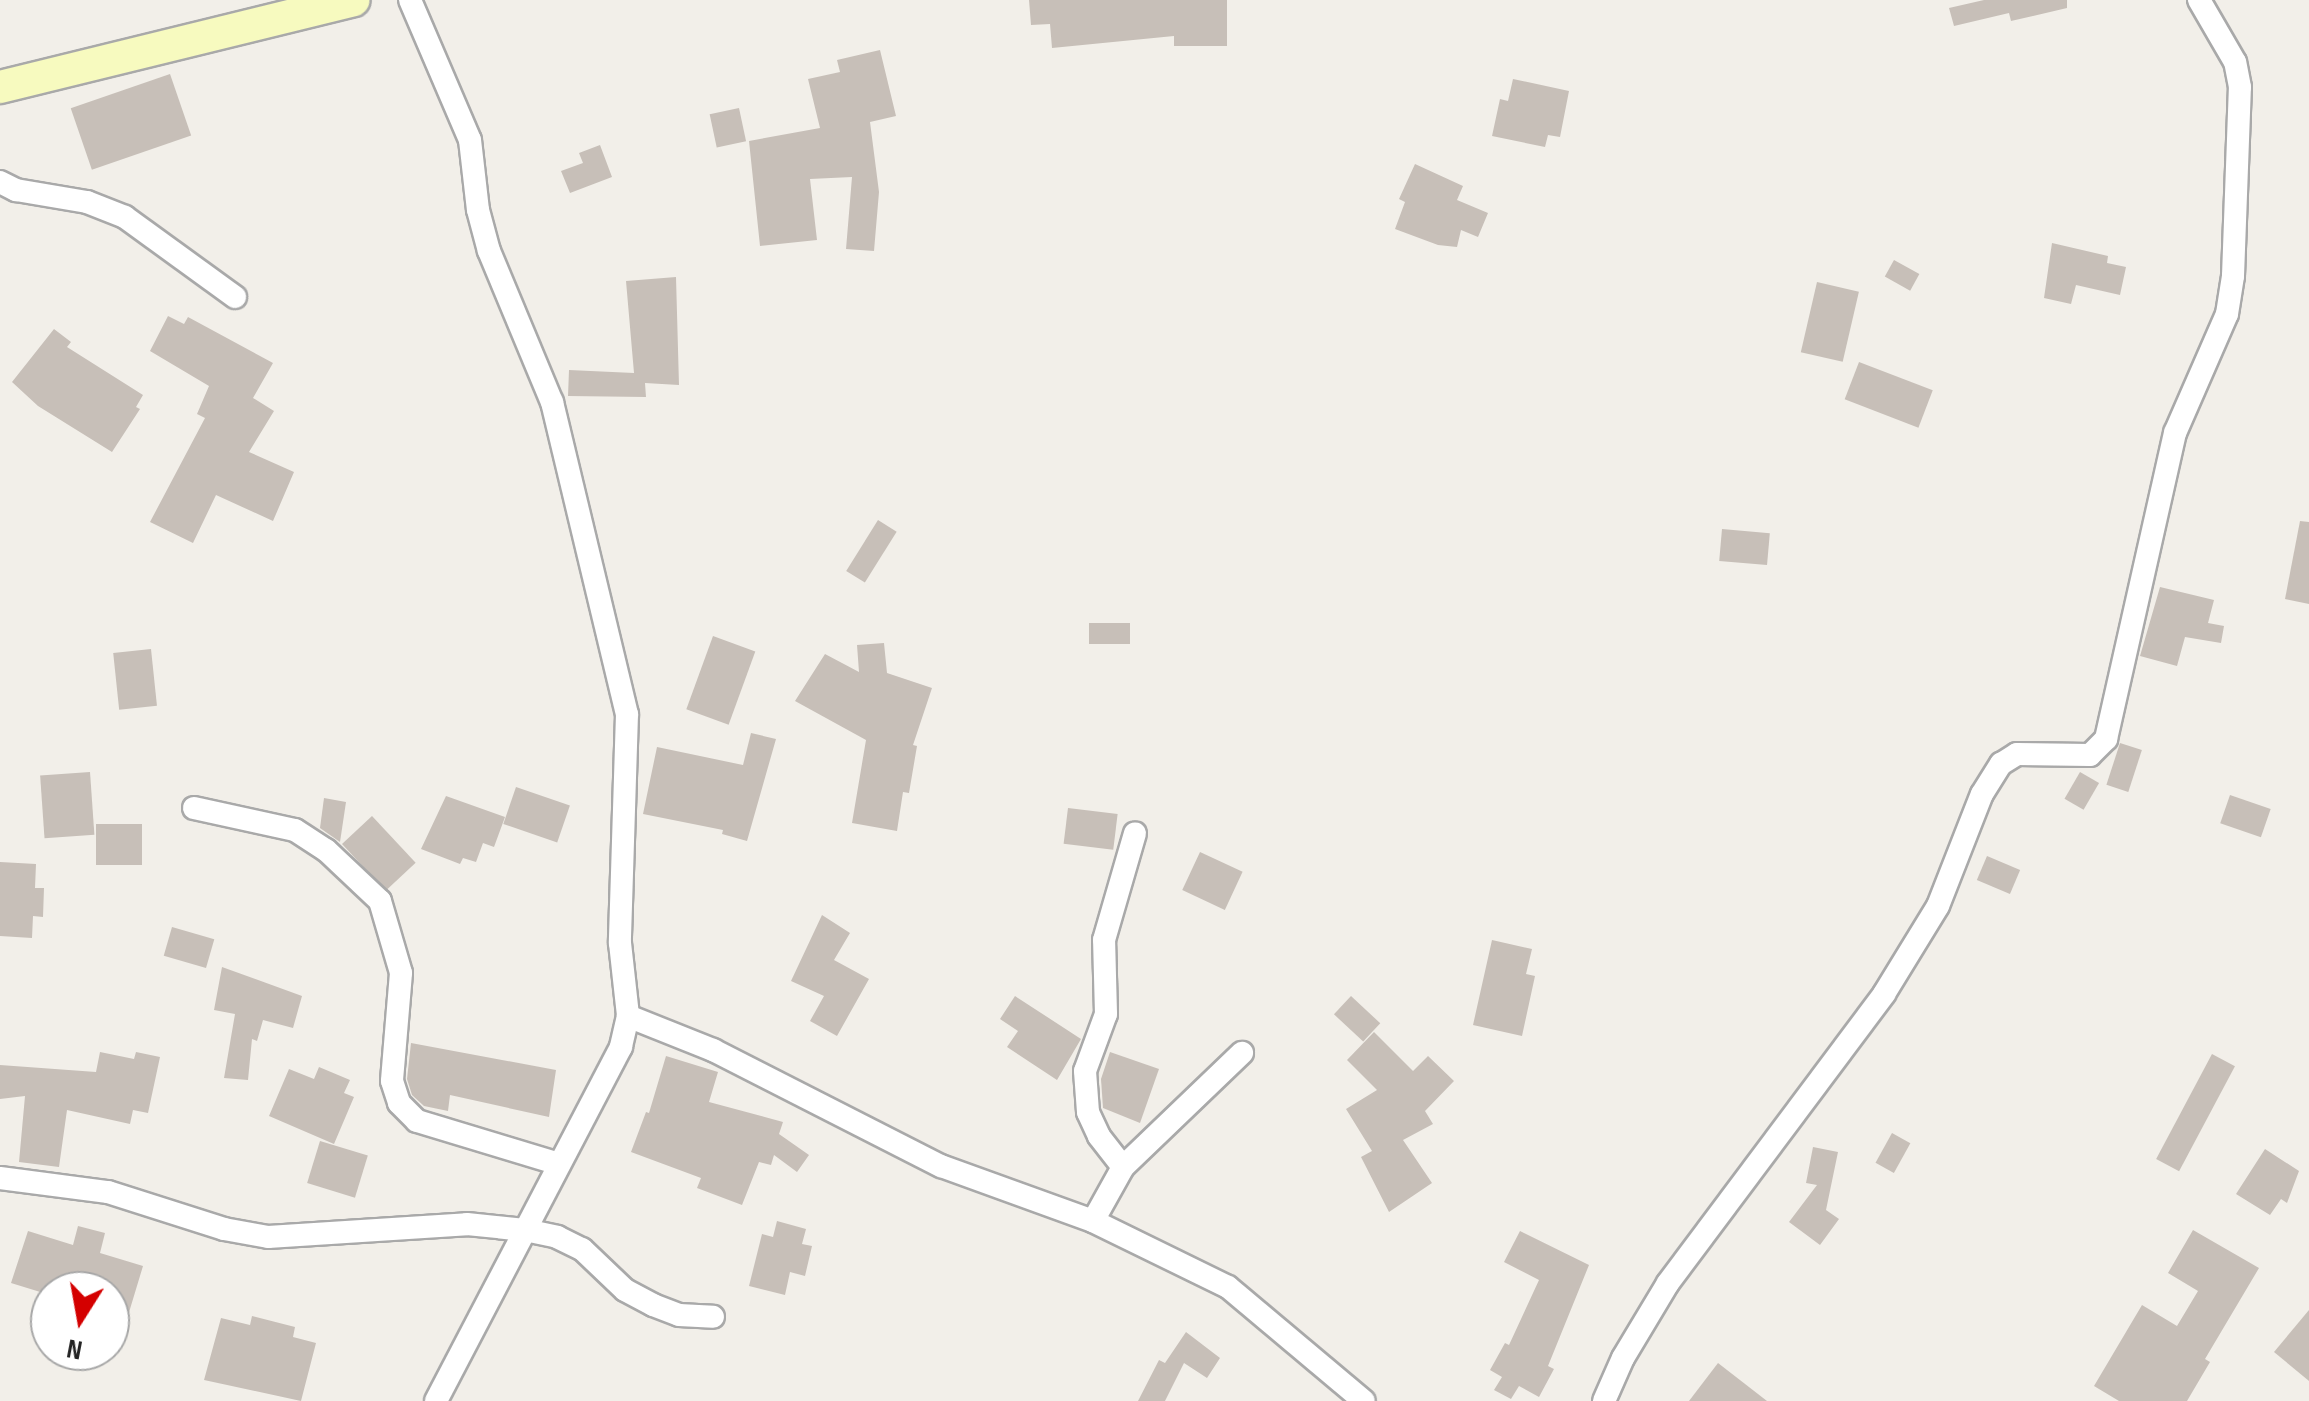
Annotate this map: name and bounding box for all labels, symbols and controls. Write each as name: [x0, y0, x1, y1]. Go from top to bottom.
north arrow: [30, 1271, 130, 1371]
text: N: [64, 1331, 85, 1367]

